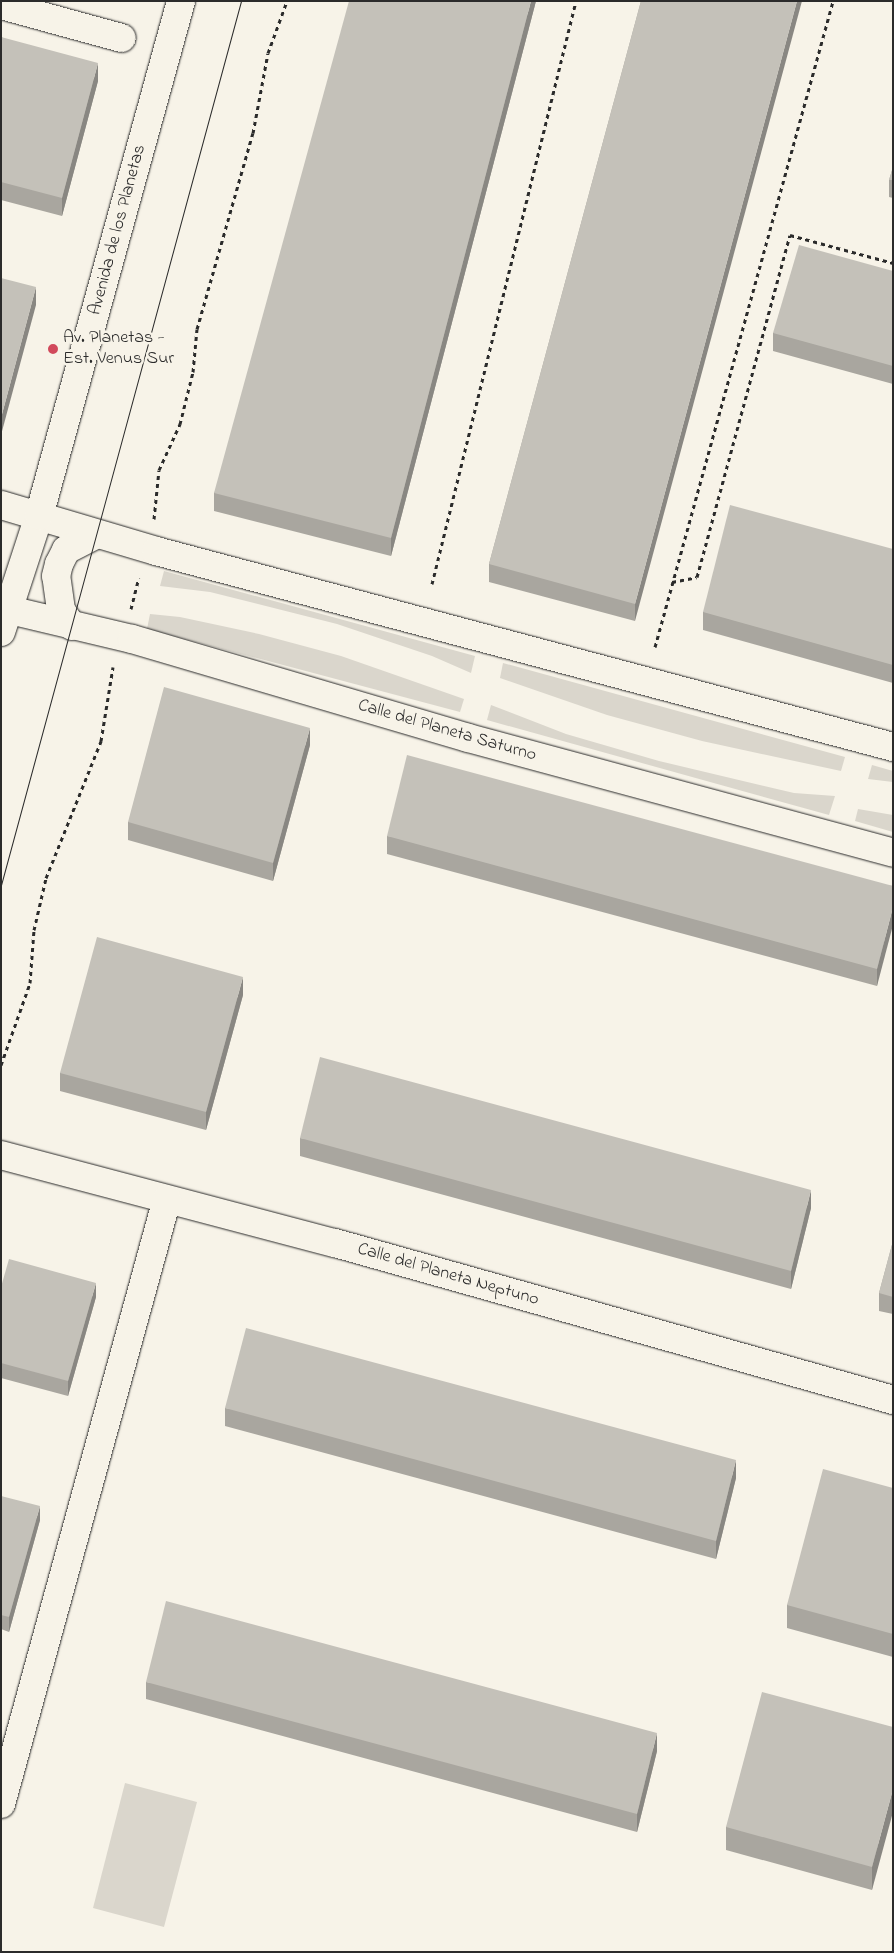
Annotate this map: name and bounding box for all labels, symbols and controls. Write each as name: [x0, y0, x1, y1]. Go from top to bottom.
street label: Avenida de los Planetas: [85, 142, 151, 318]
place label: Av. Planetas - Est. Venus Sur: [63, 328, 174, 370]
marker: Av. Planetas - Est. Venus Sur: [47, 343, 59, 355]
street label: Calle del Planeta Saturno: [355, 695, 539, 767]
street label: Calle del Planeta Neptuno: [355, 1239, 541, 1311]

